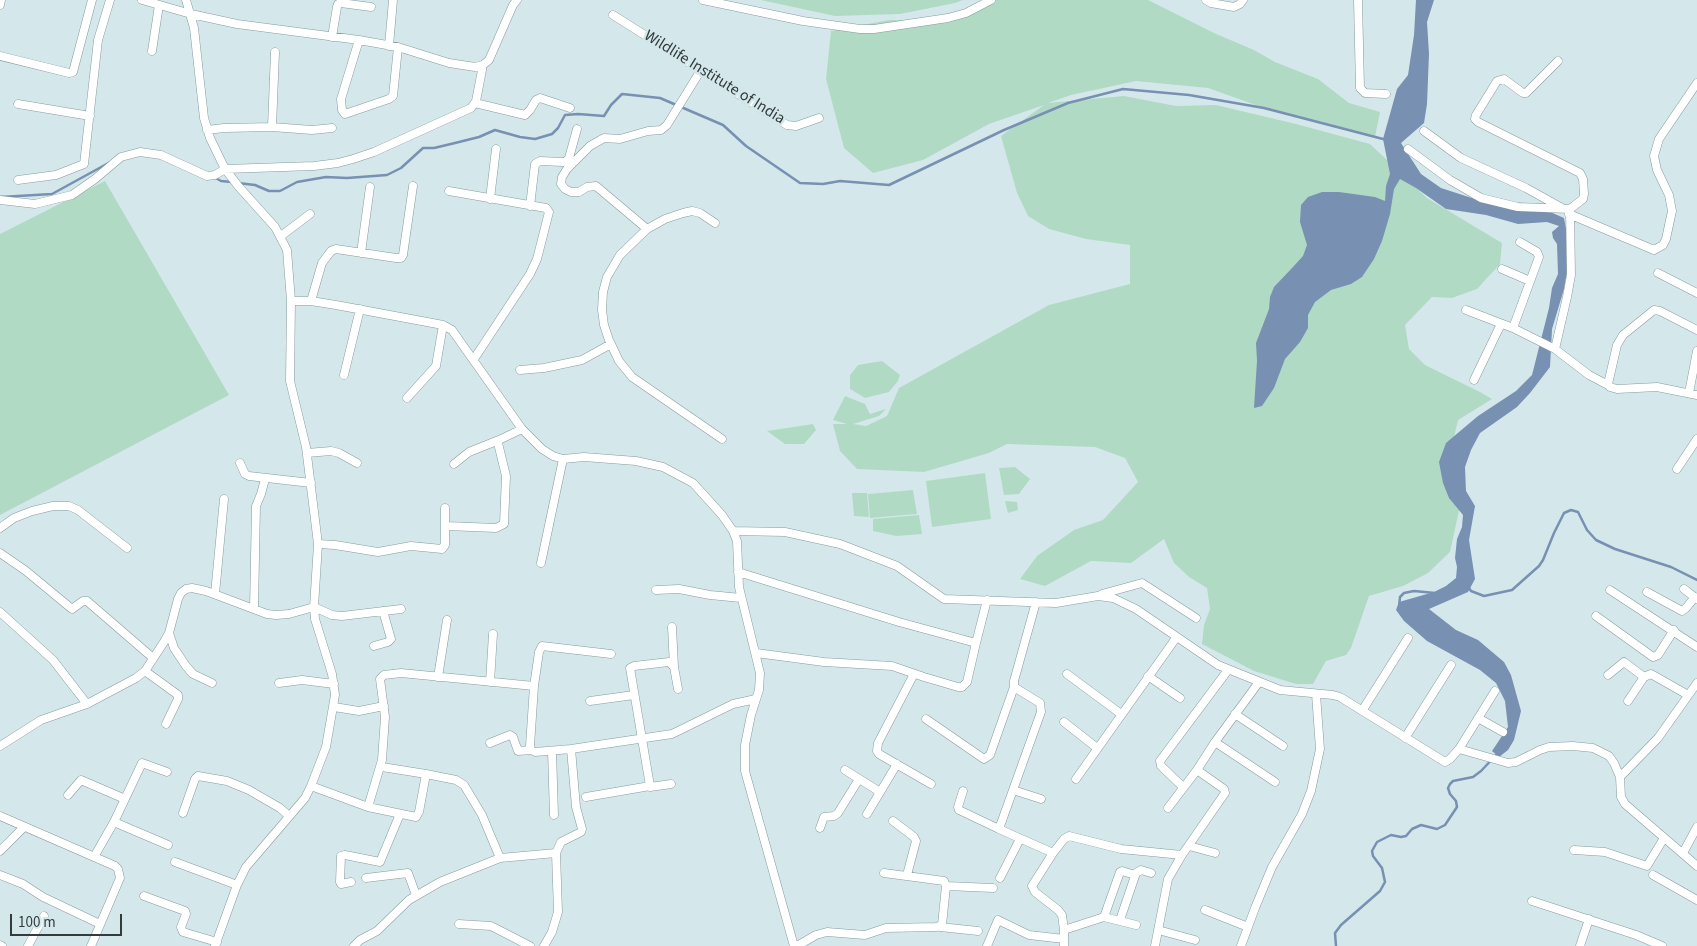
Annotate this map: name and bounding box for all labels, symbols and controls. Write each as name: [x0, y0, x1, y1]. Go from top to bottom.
street label: Wildlife Institute of India: [640, 27, 788, 129]
scale bar: [12, 904, 125, 936]
text: 100 m: [18, 912, 56, 933]

